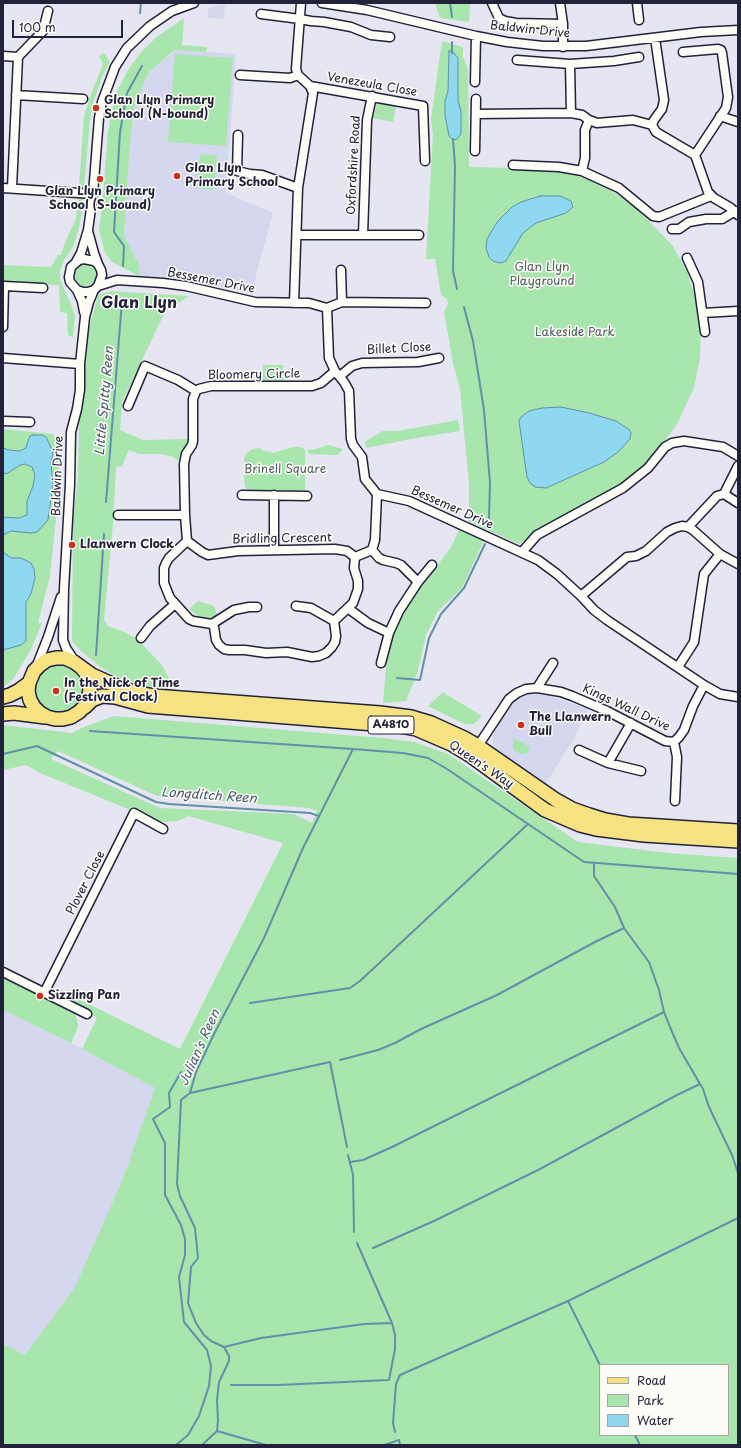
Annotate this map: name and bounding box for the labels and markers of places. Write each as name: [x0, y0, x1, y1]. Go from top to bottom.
place label: Glan Llyn Primary School (N-bound): [104, 94, 214, 122]
marker: Glan Llyn Primary School (N-bound): [91, 103, 101, 113]
place label: Glan Llyn Primary School: [185, 162, 278, 190]
marker: Glan Llyn Primary School: [172, 171, 182, 181]
marker: Glan Llyn Primary School (S-bound): [95, 174, 105, 184]
place label: Glan Llyn Primary School (S-bound): [45, 185, 155, 213]
place label: Llanwern Clock: [80, 538, 174, 552]
marker: Llanwern Clock: [67, 540, 77, 550]
place label: In the Nick of Time (Festival Clock): [64, 677, 180, 705]
marker: In the Nick of Time (Festival Clock): [51, 686, 61, 696]
place label: The Llanwern Bull: [529, 711, 611, 739]
marker: The Llanwern Bull: [516, 720, 526, 730]
place label: Sizzling Pan: [48, 989, 120, 1003]
marker: Sizzling Pan: [35, 991, 45, 1001]

